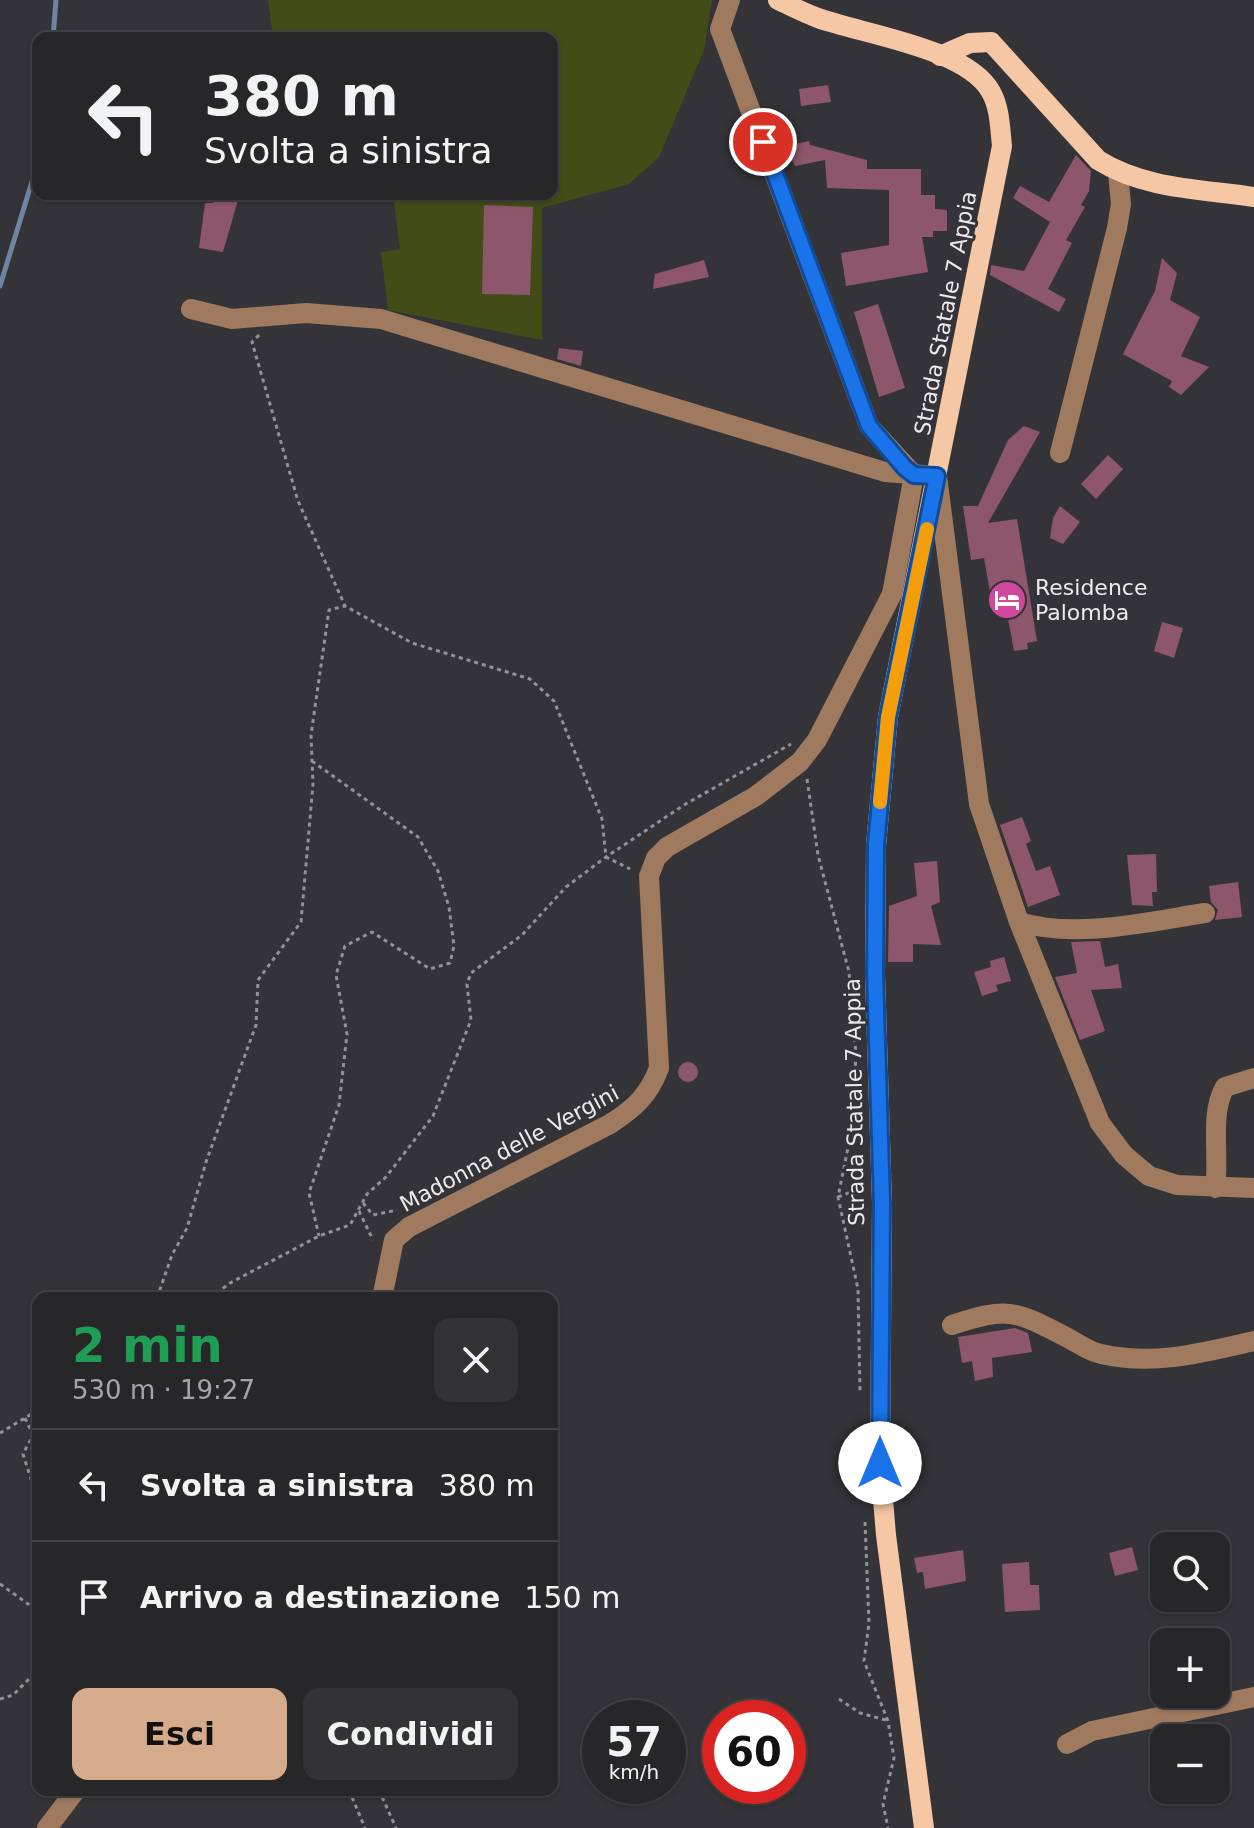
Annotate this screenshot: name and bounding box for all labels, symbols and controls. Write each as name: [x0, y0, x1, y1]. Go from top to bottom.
text: 380 m: [204, 63, 399, 128]
icon: left: [72, 64, 176, 168]
pin: [729, 108, 797, 176]
icon: arrive: [741, 120, 785, 164]
text: Svolta a sinistra: [204, 130, 493, 171]
street label: Strada Statale 7 Appia: [910, 189, 981, 437]
place label: Residence Palomba: [1035, 575, 1147, 625]
hotel icon: Residence Palomba: [986, 579, 1028, 621]
street label: Strada Statale 7 Appia: [840, 978, 869, 1226]
street label: Madonna delle Vergini: [396, 1080, 623, 1217]
text: 2 min: [72, 1317, 223, 1373]
button: close: [434, 1318, 518, 1402]
text: 530 m · 19:27: [72, 1375, 255, 1405]
position arrow: [838, 1421, 922, 1505]
icon: left: [72, 1463, 116, 1507]
text: Svolta a sinistra: [140, 1468, 415, 1503]
text: 380 m: [439, 1468, 535, 1503]
map controls: [1150, 1532, 1230, 1804]
button: search: [1150, 1532, 1230, 1612]
icon: arrive: [72, 1575, 116, 1619]
text: Arrivo a destinazione: [140, 1580, 500, 1615]
text: 150 m: [524, 1580, 620, 1615]
button: +: [1150, 1628, 1230, 1708]
button: Esci: [72, 1688, 287, 1780]
button: Condividi: [303, 1688, 518, 1780]
speed limit sign: 60: [702, 1700, 806, 1804]
text: 57: [606, 1719, 662, 1765]
button: −: [1150, 1724, 1230, 1804]
text: km/h: [609, 1760, 659, 1784]

